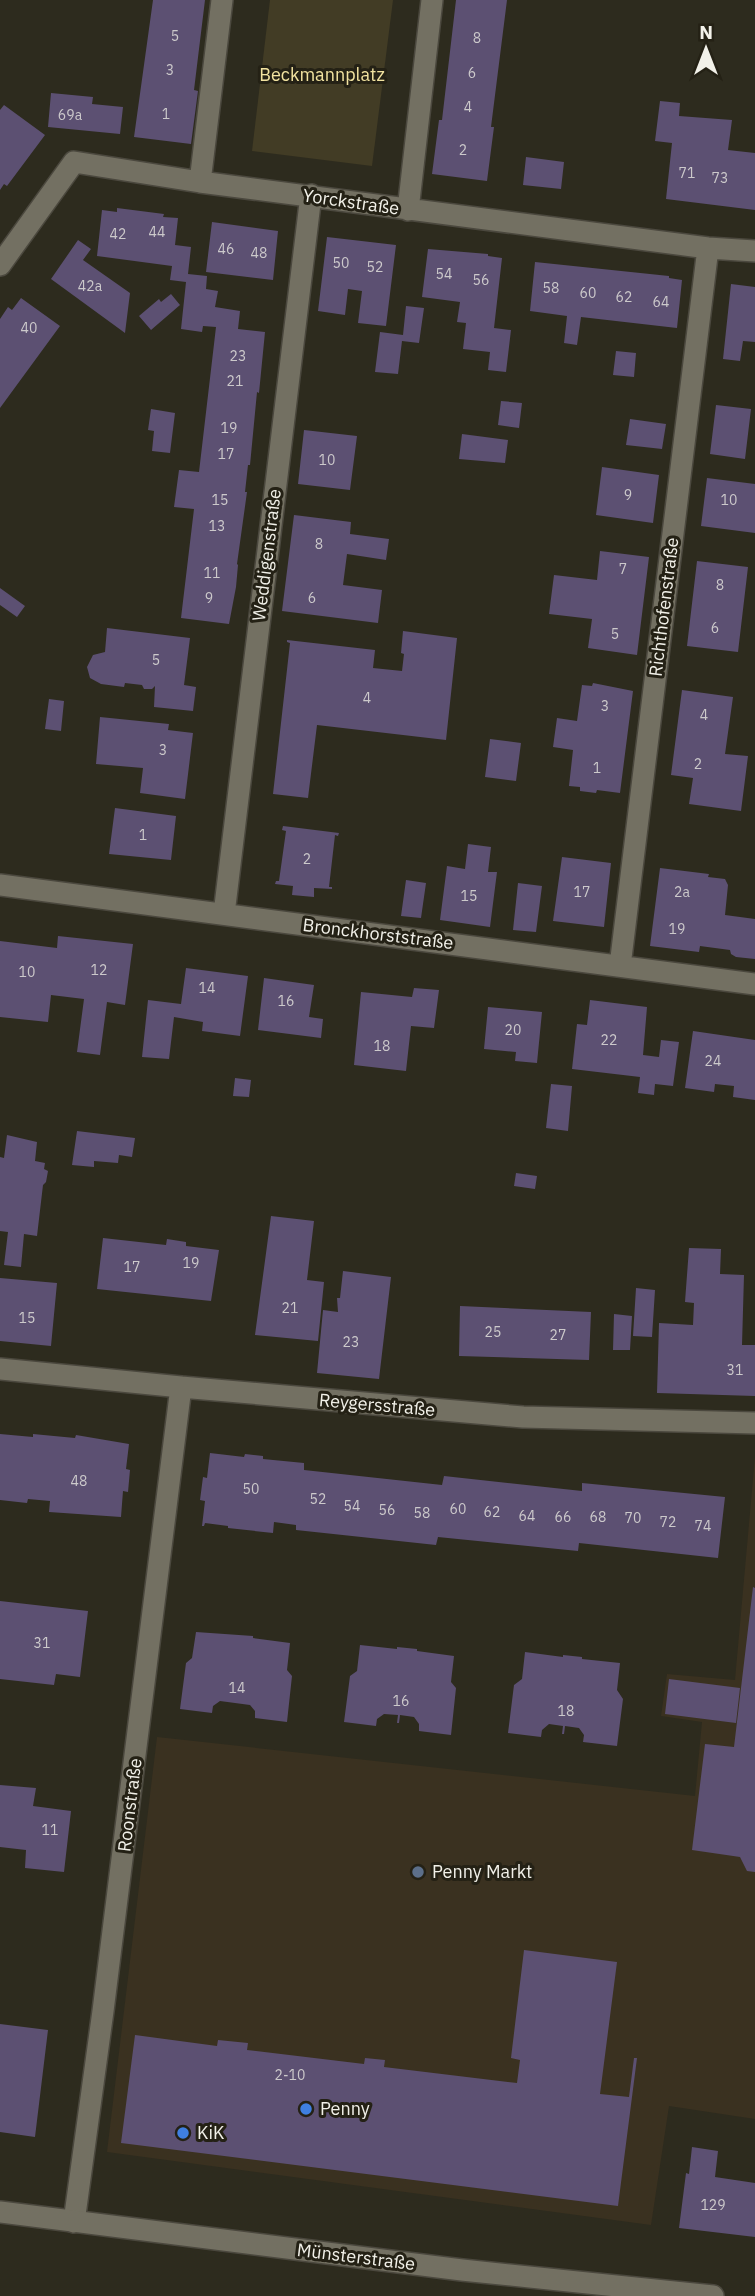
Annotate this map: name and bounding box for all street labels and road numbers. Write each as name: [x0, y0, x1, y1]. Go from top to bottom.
street label: Yorckstraße: [301, 183, 401, 220]
street label: Weddigenstraße: [247, 487, 286, 622]
street label: Richthofenstraße: [644, 536, 683, 678]
street label: Bronckhorststraße: [301, 913, 455, 954]
street label: Reygersstraße: [318, 1388, 436, 1421]
street label: Roonstraße: [112, 1757, 147, 1853]
street label: Münsterstraße: [296, 2238, 417, 2275]

